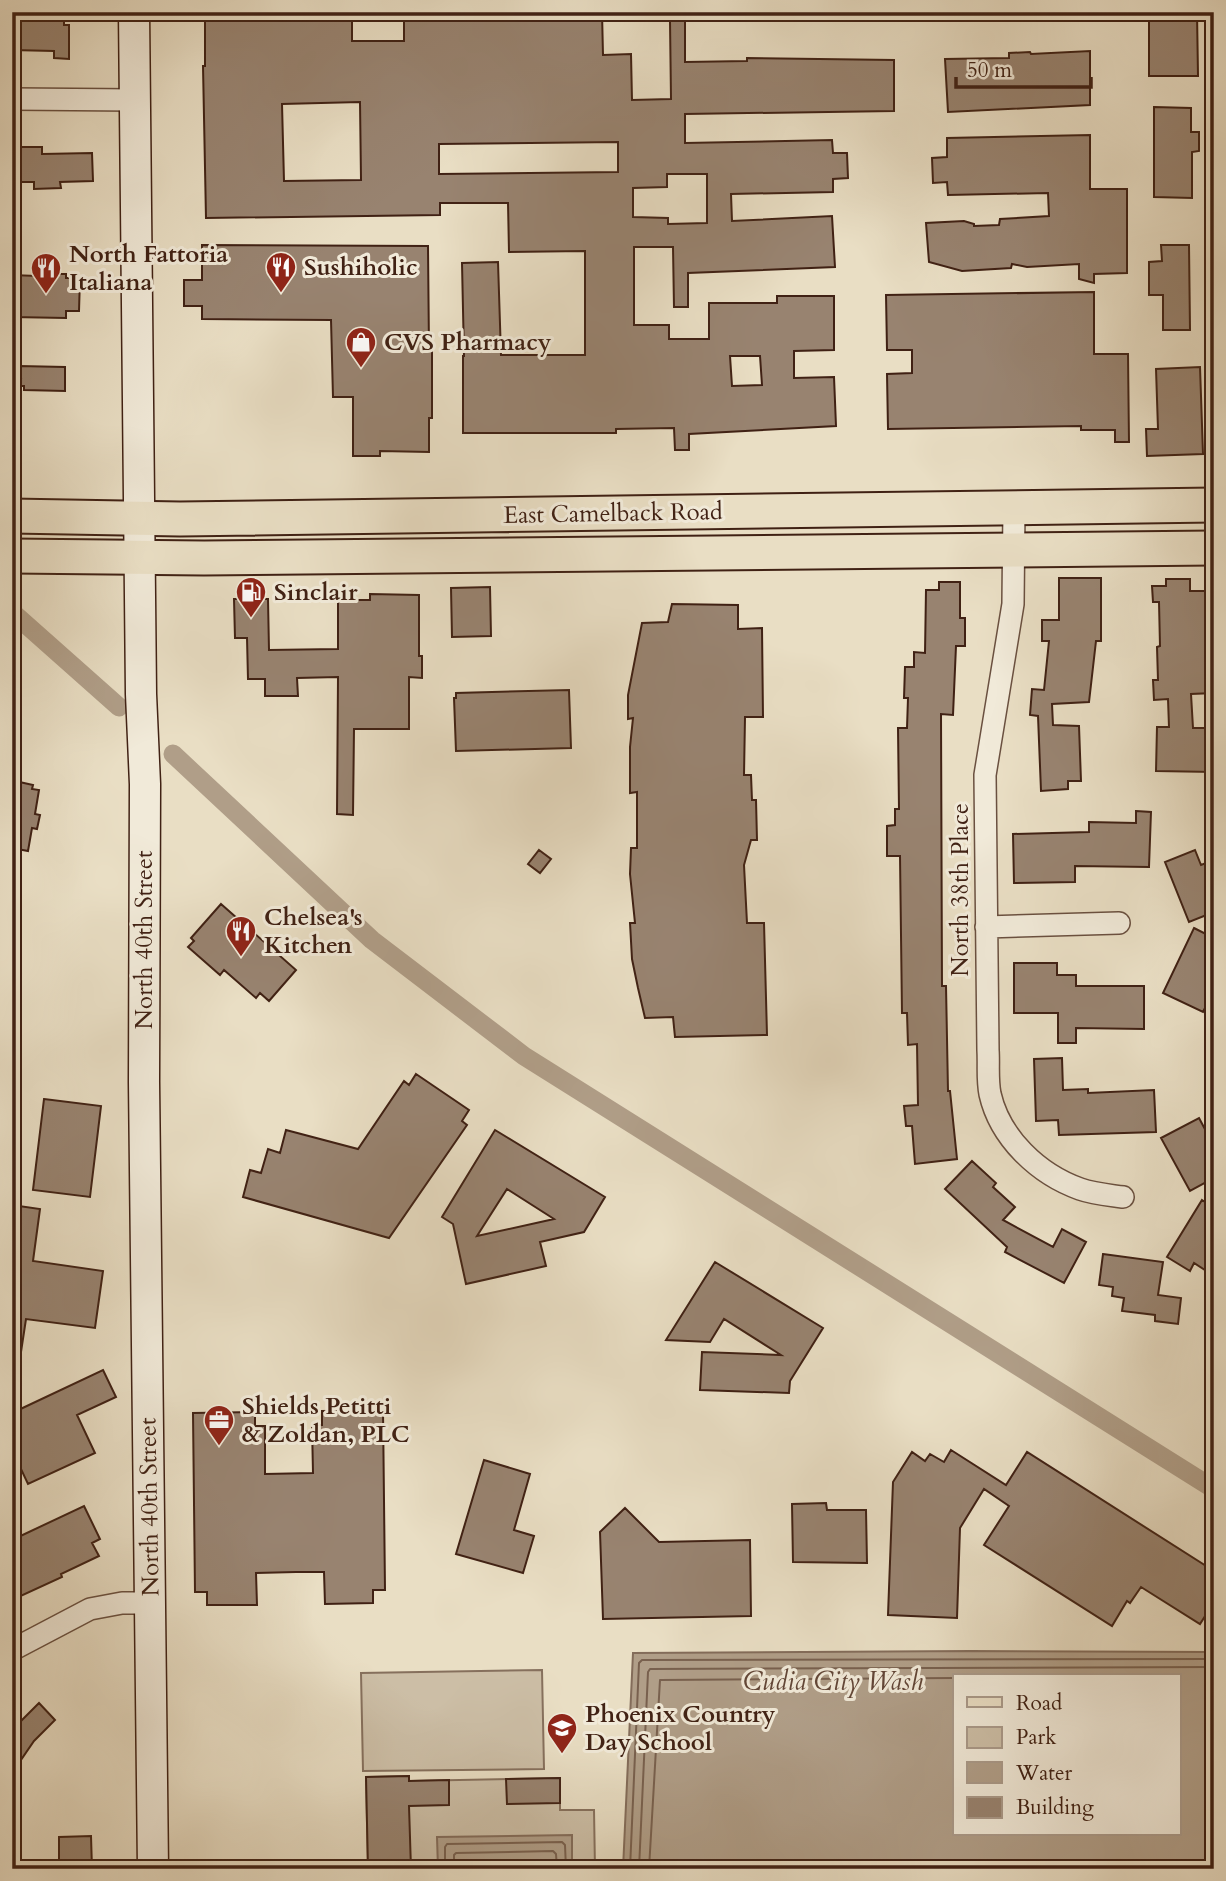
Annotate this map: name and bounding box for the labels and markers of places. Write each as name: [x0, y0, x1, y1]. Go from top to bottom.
place label: North Fattoria Italiana: [69, 238, 228, 299]
restaurant icon: Sushiholic: [264, 250, 298, 294]
restaurant icon: North Fattoria Italiana: [29, 251, 63, 295]
place label: Sushiholic: [304, 251, 417, 284]
shop icon: CVS Pharmacy: [344, 325, 378, 369]
place label: CVS Pharmacy: [384, 326, 552, 359]
fuel station icon: Sinclair: [234, 575, 268, 619]
place label: Sinclair: [274, 576, 358, 609]
place label: Chelsea's Kitchen: [264, 901, 363, 962]
restaurant icon: Chelsea's Kitchen: [224, 914, 258, 958]
place label: Shields Petitti & Zoldan, PLC: [242, 1390, 410, 1451]
office icon: Shields Petitti & Zoldan, PLC: [202, 1403, 236, 1447]
place label: Phoenix Country Day School: [585, 1698, 776, 1759]
school or university icon: Phoenix Country Day School: [545, 1711, 579, 1755]

